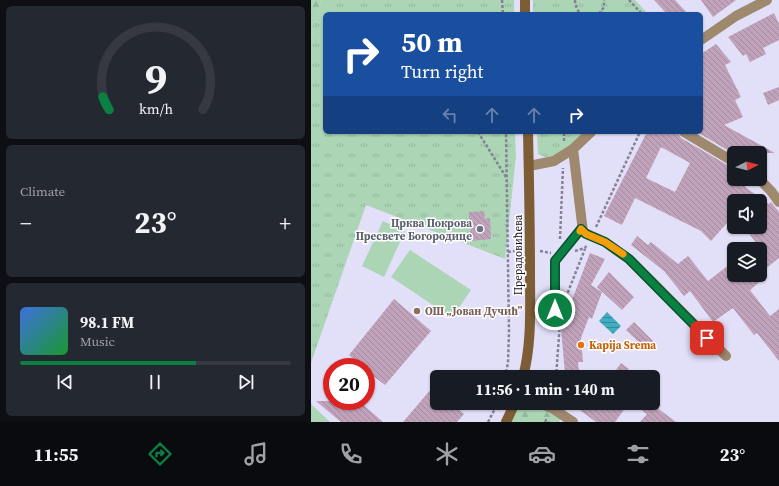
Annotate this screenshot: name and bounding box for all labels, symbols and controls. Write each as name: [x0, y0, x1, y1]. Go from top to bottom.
text: 50 m: [401, 23, 463, 61]
icon: right: [335, 28, 387, 80]
text: 9: [144, 50, 167, 107]
text: Turn right: [401, 59, 483, 84]
text: km/h: [139, 99, 173, 119]
icon: left: [439, 104, 461, 126]
icon: ahead: [481, 104, 503, 126]
icon: ahead: [523, 104, 545, 126]
icon: right: [565, 104, 587, 126]
north arrow: [727, 146, 767, 186]
map controls: [727, 146, 767, 282]
text: Climate: [20, 183, 65, 200]
button: sound: [727, 194, 767, 234]
text: 23°: [134, 202, 177, 243]
text: −: [20, 208, 32, 238]
text: +: [279, 208, 291, 238]
street label: Прерадовићева: [511, 214, 526, 295]
place label: Црква Покрова Пресвете Богородице: [356, 216, 472, 244]
marker: Црква Покрова Пресвете Богородице: [475, 224, 485, 234]
button: layers: [727, 242, 767, 282]
position arrow: [534, 289, 576, 331]
place label: ОШ „Јован Дучић”: [425, 304, 523, 319]
marker: ОШ „Јован Дучић”: [412, 306, 422, 316]
text: 98.1 FM: [80, 312, 134, 333]
pin: [690, 321, 724, 355]
icon: arrive: [696, 327, 718, 349]
text: Music: [80, 333, 115, 350]
place label: Kapija Srema: [589, 338, 656, 353]
marker: Kapija Srema: [576, 340, 586, 350]
speed limit sign: 20: [323, 358, 375, 410]
icon: previous: [54, 371, 76, 393]
icon: pause: [144, 371, 166, 393]
icon: next: [235, 371, 257, 393]
text: 11:56 · 1 min · 140 m: [476, 379, 615, 400]
icon: directions: [146, 440, 174, 468]
icon: music: [242, 440, 270, 468]
icon: phone: [337, 440, 365, 468]
icon: climate: [433, 440, 461, 468]
icon: car: [528, 440, 556, 468]
icon: filters: [624, 440, 652, 468]
text: 11:55: [34, 442, 78, 467]
text: 23°: [720, 442, 745, 467]

